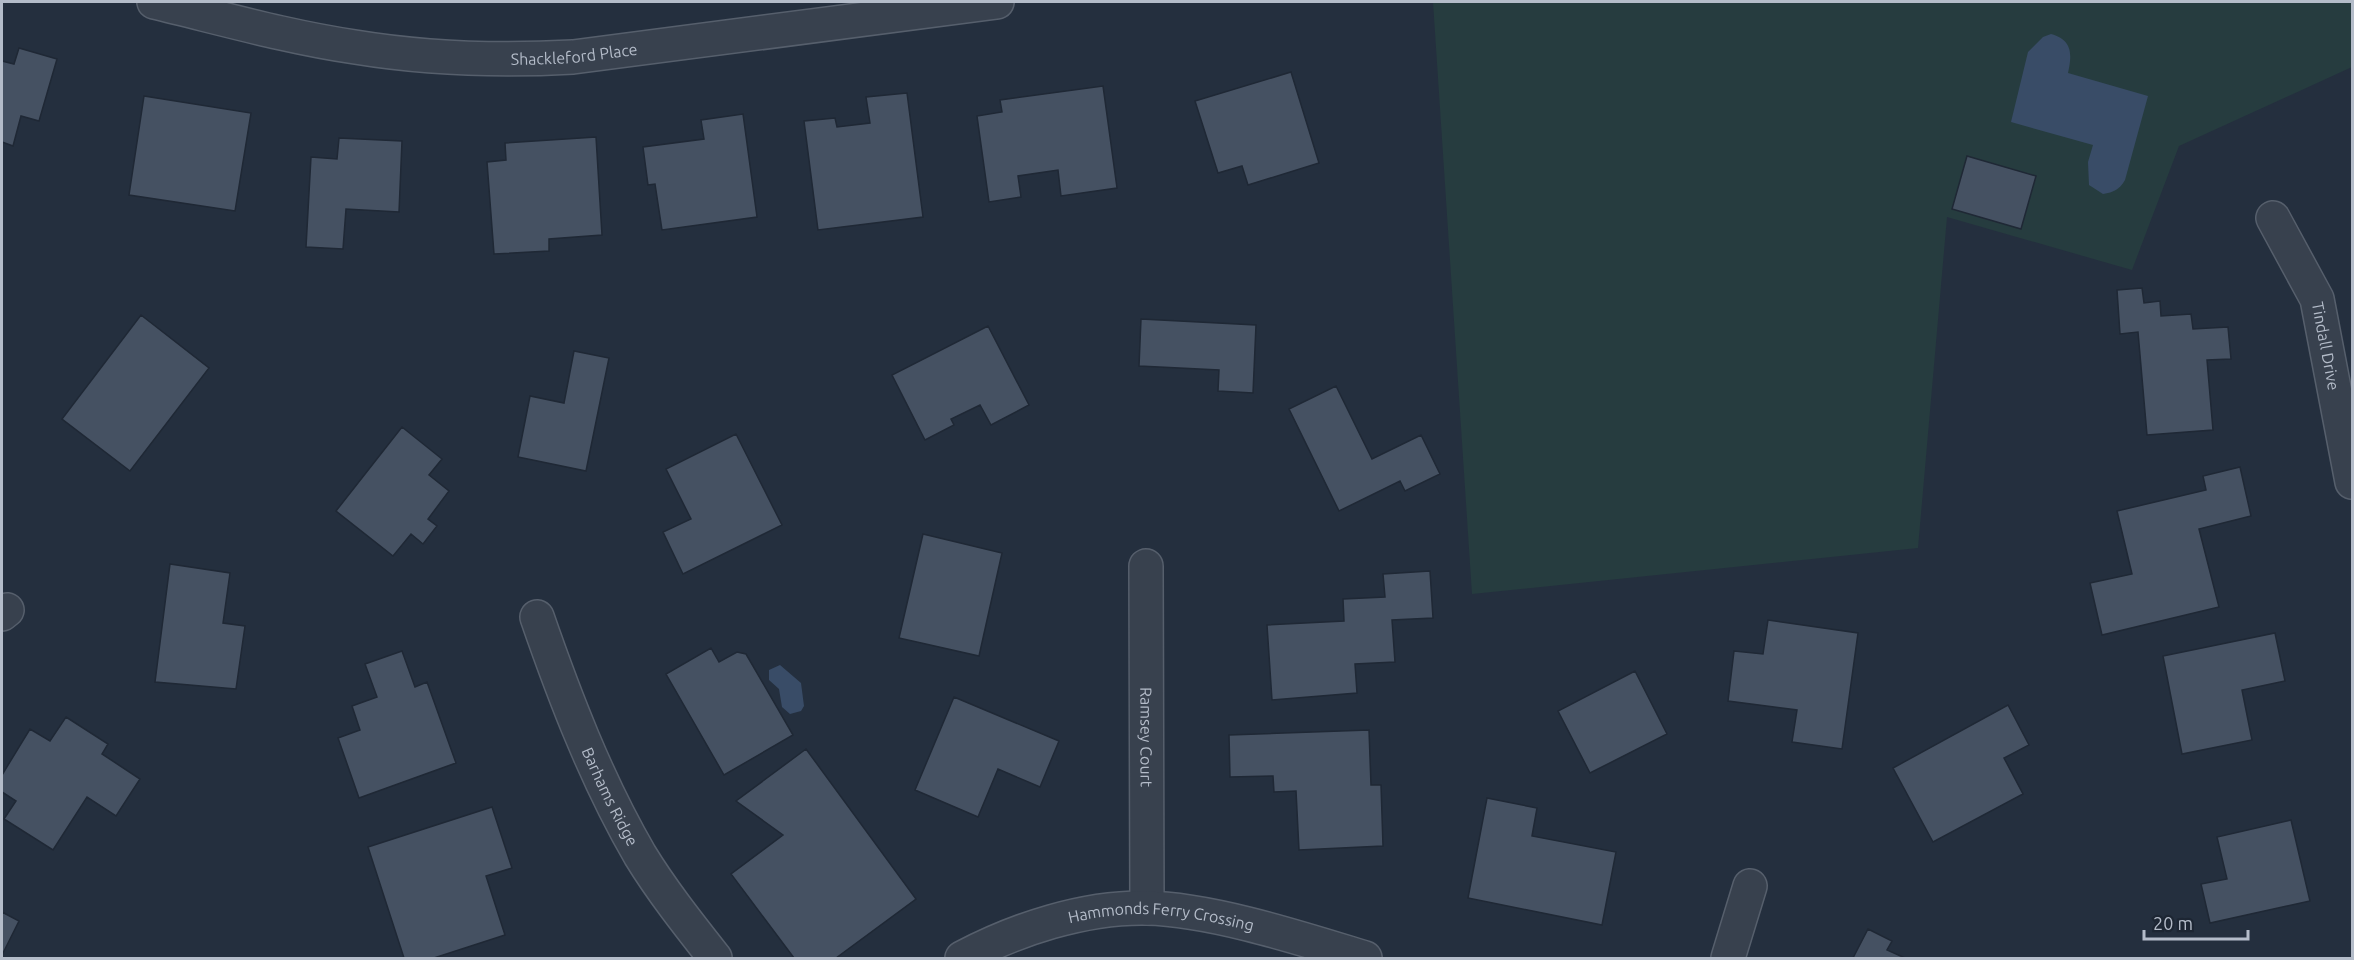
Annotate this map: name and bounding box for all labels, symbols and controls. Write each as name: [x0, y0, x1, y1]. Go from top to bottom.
street label: Shackleford Place: [511, 40, 639, 68]
street label: Tindall Drive: [2309, 300, 2343, 392]
street label: Ramsey Court: [1137, 687, 1156, 788]
street label: Barhams Ridge: [579, 744, 642, 849]
street label: Hammonds Ferry Crossing: [1066, 899, 1256, 934]
scale bar: [2144, 903, 2248, 941]
text: 20 m: [2153, 913, 2193, 933]

